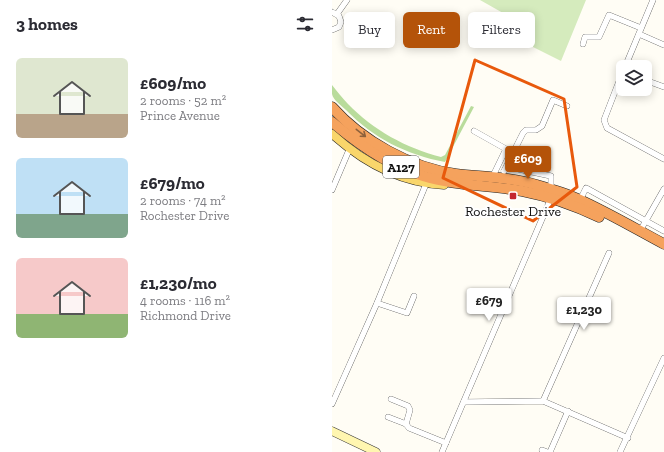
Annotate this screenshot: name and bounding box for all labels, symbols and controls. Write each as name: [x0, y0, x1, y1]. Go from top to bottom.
chip: Buy: [344, 12, 395, 48]
chip: Rent: [403, 12, 460, 48]
chip: Filters: [468, 12, 535, 48]
icon: filters: [294, 13, 316, 35]
text: 3 homes: [16, 14, 78, 34]
map controls: [616, 60, 652, 96]
button: layers: [616, 60, 652, 96]
text: £609/mo: [140, 73, 206, 93]
icon: home: [48, 74, 96, 122]
text: 2 rooms · 52 m²: [140, 93, 226, 108]
text: Prince Avenue: [140, 108, 220, 123]
one-way arrow: [356, 129, 367, 137]
pin: £609: [504, 146, 552, 180]
text: £609: [514, 151, 542, 166]
road number: A127: [383, 156, 419, 178]
text: £679/mo: [140, 173, 205, 193]
icon: home: [48, 174, 96, 222]
marker: Rochester Drive: [508, 191, 518, 201]
text: 2 rooms · 74 m²: [140, 193, 226, 208]
place label: Rochester Drive: [465, 203, 562, 220]
text: Rochester Drive: [140, 208, 229, 223]
text: £1,230/mo: [140, 273, 217, 293]
icon: home: [48, 274, 96, 322]
pin: £679: [465, 288, 513, 322]
text: 4 rooms · 116 m²: [140, 293, 230, 308]
text: £679: [476, 293, 502, 308]
pin: £1,230: [551, 297, 617, 331]
text: £1,230: [566, 302, 602, 317]
text: Richmond Drive: [140, 308, 231, 323]

